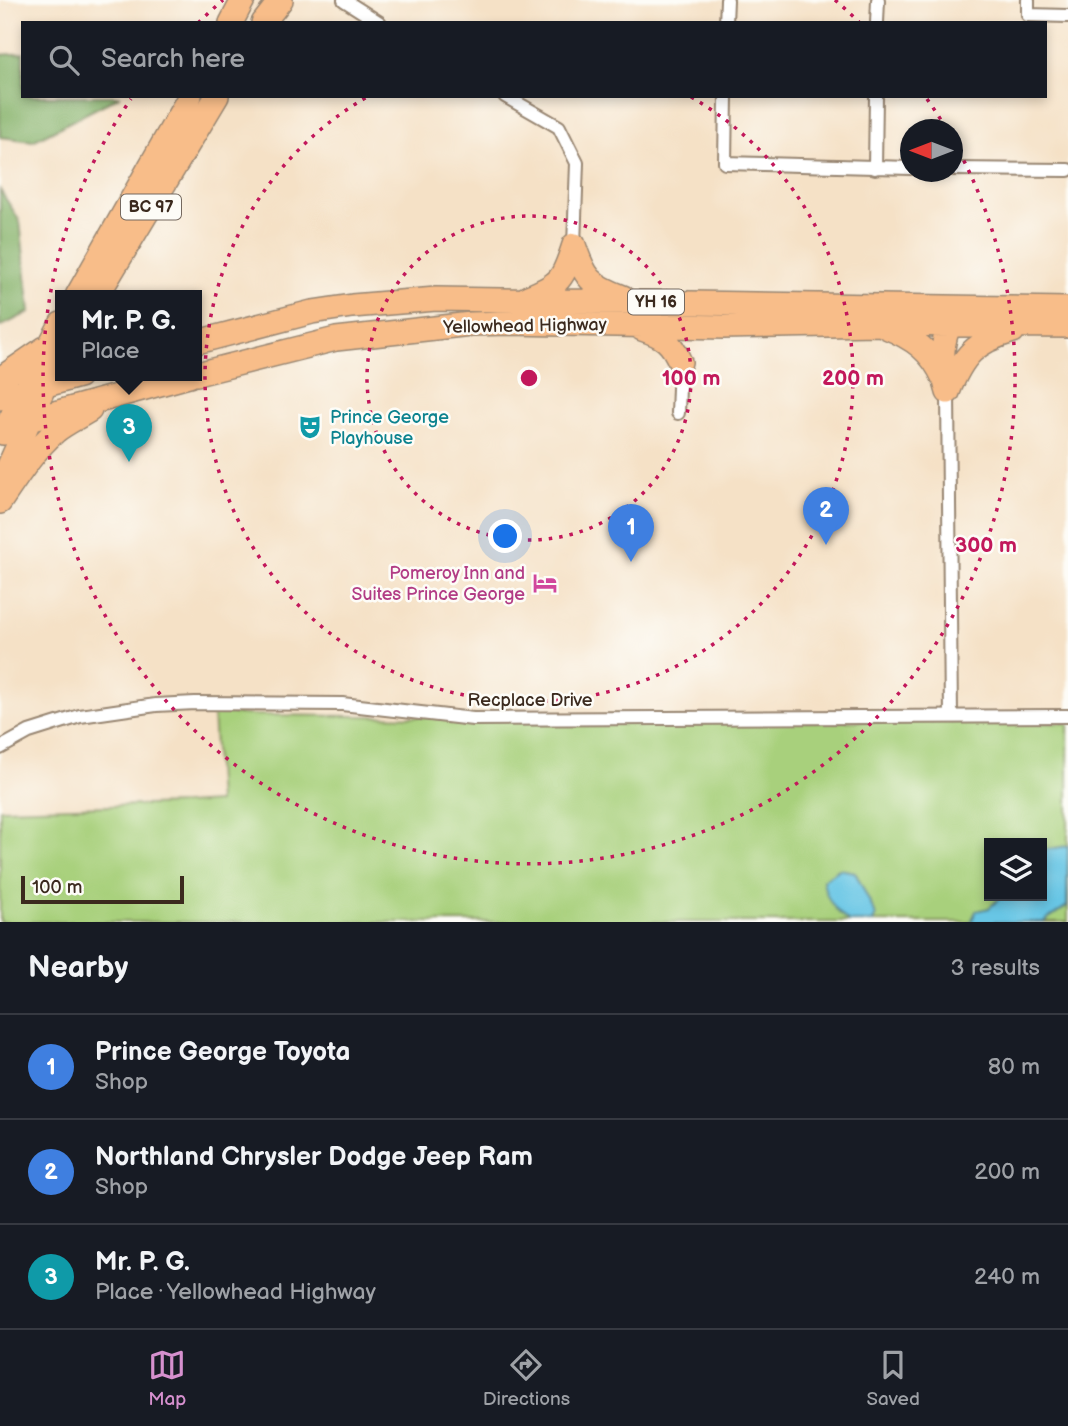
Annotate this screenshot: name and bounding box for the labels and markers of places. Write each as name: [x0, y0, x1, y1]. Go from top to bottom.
centre of rings: [517, 366, 541, 390]
pin: 3: [106, 404, 152, 462]
place label: Prince George Playhouse: [330, 407, 449, 449]
theatre icon: Prince George Playhouse: [296, 413, 324, 441]
pin: 2: [803, 487, 849, 545]
pin: 1: [608, 504, 654, 562]
place label: Pomeroy Inn and Suites Prince George: [352, 563, 525, 605]
hotel icon: Pomeroy Inn and Suites Prince George: [531, 569, 559, 597]

